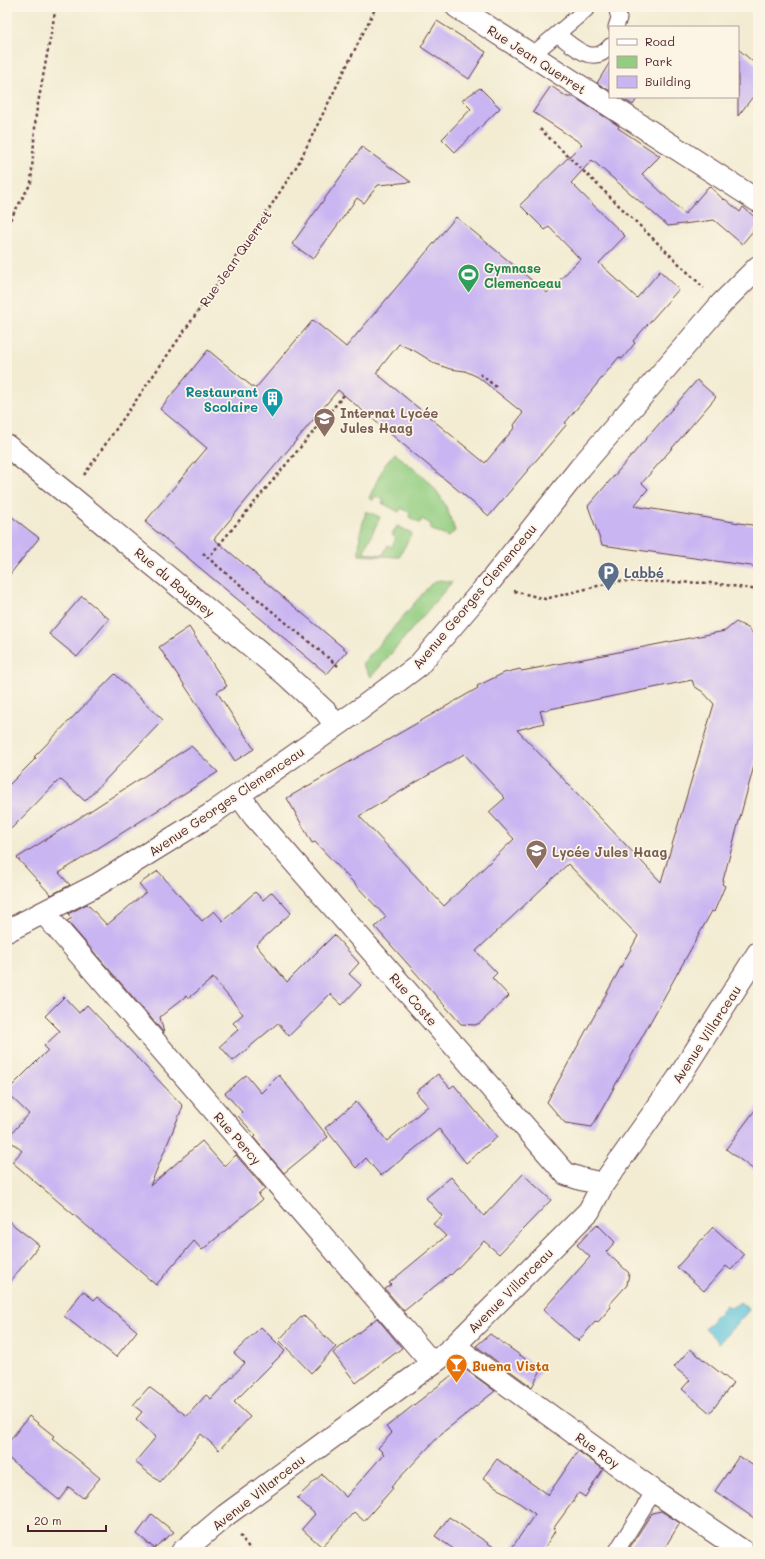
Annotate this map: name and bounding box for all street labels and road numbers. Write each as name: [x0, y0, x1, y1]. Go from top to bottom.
street label: Rue Jean Querret: [484, 21, 590, 97]
street label: Rue Jean Querret: [195, 206, 275, 310]
street label: Avenue Georges Clemenceau: [408, 520, 540, 672]
street label: Rue du Bougney: [131, 543, 219, 621]
street label: Avenue Georges Clemenceau: [145, 742, 307, 860]
street label: Rue Coste: [386, 969, 442, 1029]
street label: Avenue Villarceau: [668, 982, 744, 1086]
street label: Rue Percy: [210, 1108, 266, 1168]
street label: Avenue Villarceau: [464, 1244, 556, 1336]
street label: Rue Roy: [573, 1428, 624, 1472]
street label: Avenue Villarceau: [208, 1450, 308, 1534]

